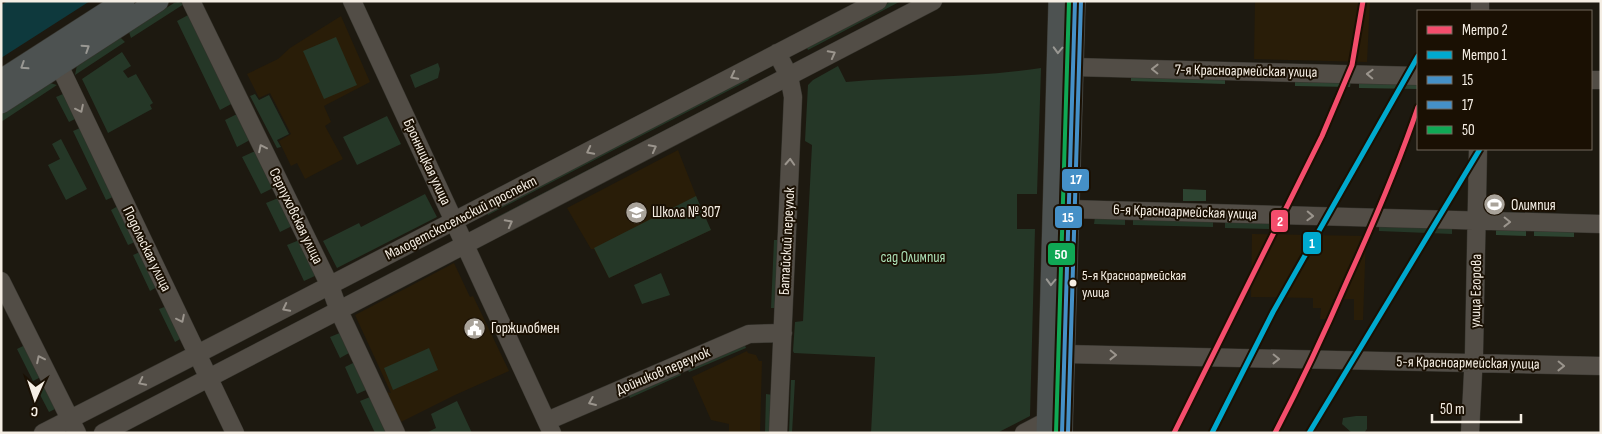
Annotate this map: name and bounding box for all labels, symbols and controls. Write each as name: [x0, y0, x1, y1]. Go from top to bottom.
legend: [1417, 10, 1592, 150]
text: Метро 2: [1462, 21, 1508, 40]
one-way arrow: [81, 45, 90, 54]
one-way arrow: [1052, 46, 1063, 54]
text: Метро 1: [1462, 46, 1507, 65]
one-way arrow: [827, 50, 836, 60]
one-way arrow: [21, 59, 30, 69]
street label: 7-я Красноармейская улица: [1175, 60, 1318, 82]
one-way arrow: [1150, 64, 1158, 74]
one-way arrow: [1365, 69, 1373, 80]
one-way arrow: [730, 70, 739, 80]
text: 15: [1462, 71, 1473, 90]
text: 17: [1462, 96, 1473, 115]
one-way arrow: [74, 104, 85, 113]
street label: Бронницкая улица: [399, 116, 455, 208]
text: 50: [1462, 121, 1475, 140]
one-way arrow: [258, 144, 268, 153]
one-way arrow: [648, 144, 657, 154]
one-way arrow: [586, 145, 595, 155]
one-way arrow: [785, 158, 796, 166]
street label: Серпуховская улица: [265, 165, 328, 267]
line badge: 17: [1061, 168, 1090, 192]
street label: Малодетскосельский проспект: [382, 171, 540, 265]
text: 17: [1070, 171, 1083, 188]
street label: Батайский переулок: [775, 186, 799, 295]
sports icon: Олимпия: [1483, 193, 1507, 217]
place label: Олимпия: [1511, 196, 1556, 215]
school or university icon: Школа № 307: [624, 200, 648, 224]
street label: 6-я Красноармейская улица: [1113, 200, 1257, 224]
street label: Подольская улица: [118, 203, 176, 295]
place label: Школа № 307: [652, 203, 720, 222]
line badge: 15: [1054, 205, 1083, 229]
text: 15: [1062, 209, 1074, 226]
line badge: 2: [1270, 209, 1289, 233]
one-way arrow: [1306, 210, 1314, 221]
text: 2: [1277, 213, 1283, 230]
one-way arrow: [1504, 216, 1512, 227]
one-way arrow: [504, 219, 513, 229]
line badge: 1: [1302, 231, 1322, 255]
text: 1: [1309, 235, 1315, 252]
line badge: 50: [1047, 242, 1076, 266]
text: 50: [1055, 246, 1068, 263]
park label: сад Олимпия: [881, 248, 946, 267]
street label: улица Егорова: [1466, 254, 1486, 328]
place label: 5-я Красноармейская улица: [1082, 267, 1186, 301]
marker: 5-я Красноармейская улица: [1068, 278, 1078, 288]
one-way arrow: [1046, 279, 1056, 287]
one-way arrow: [283, 302, 292, 312]
one-way arrow: [175, 314, 185, 323]
public building icon: Горжилобмен: [463, 316, 487, 340]
place label: Горжилобмен: [491, 319, 560, 338]
street label: Дойников переулок: [613, 343, 713, 399]
one-way arrow: [1110, 350, 1118, 360]
street label: 5-я Красноармейская улица: [1396, 352, 1540, 374]
one-way arrow: [1272, 354, 1280, 364]
one-way arrow: [36, 355, 46, 364]
one-way arrow: [1557, 360, 1565, 371]
north arrow: [10, 374, 60, 424]
one-way arrow: [138, 376, 147, 386]
scale bar: [1432, 392, 1521, 424]
one-way arrow: [588, 395, 597, 406]
text: 50 m: [1440, 400, 1465, 419]
text: С: [30, 403, 38, 420]

